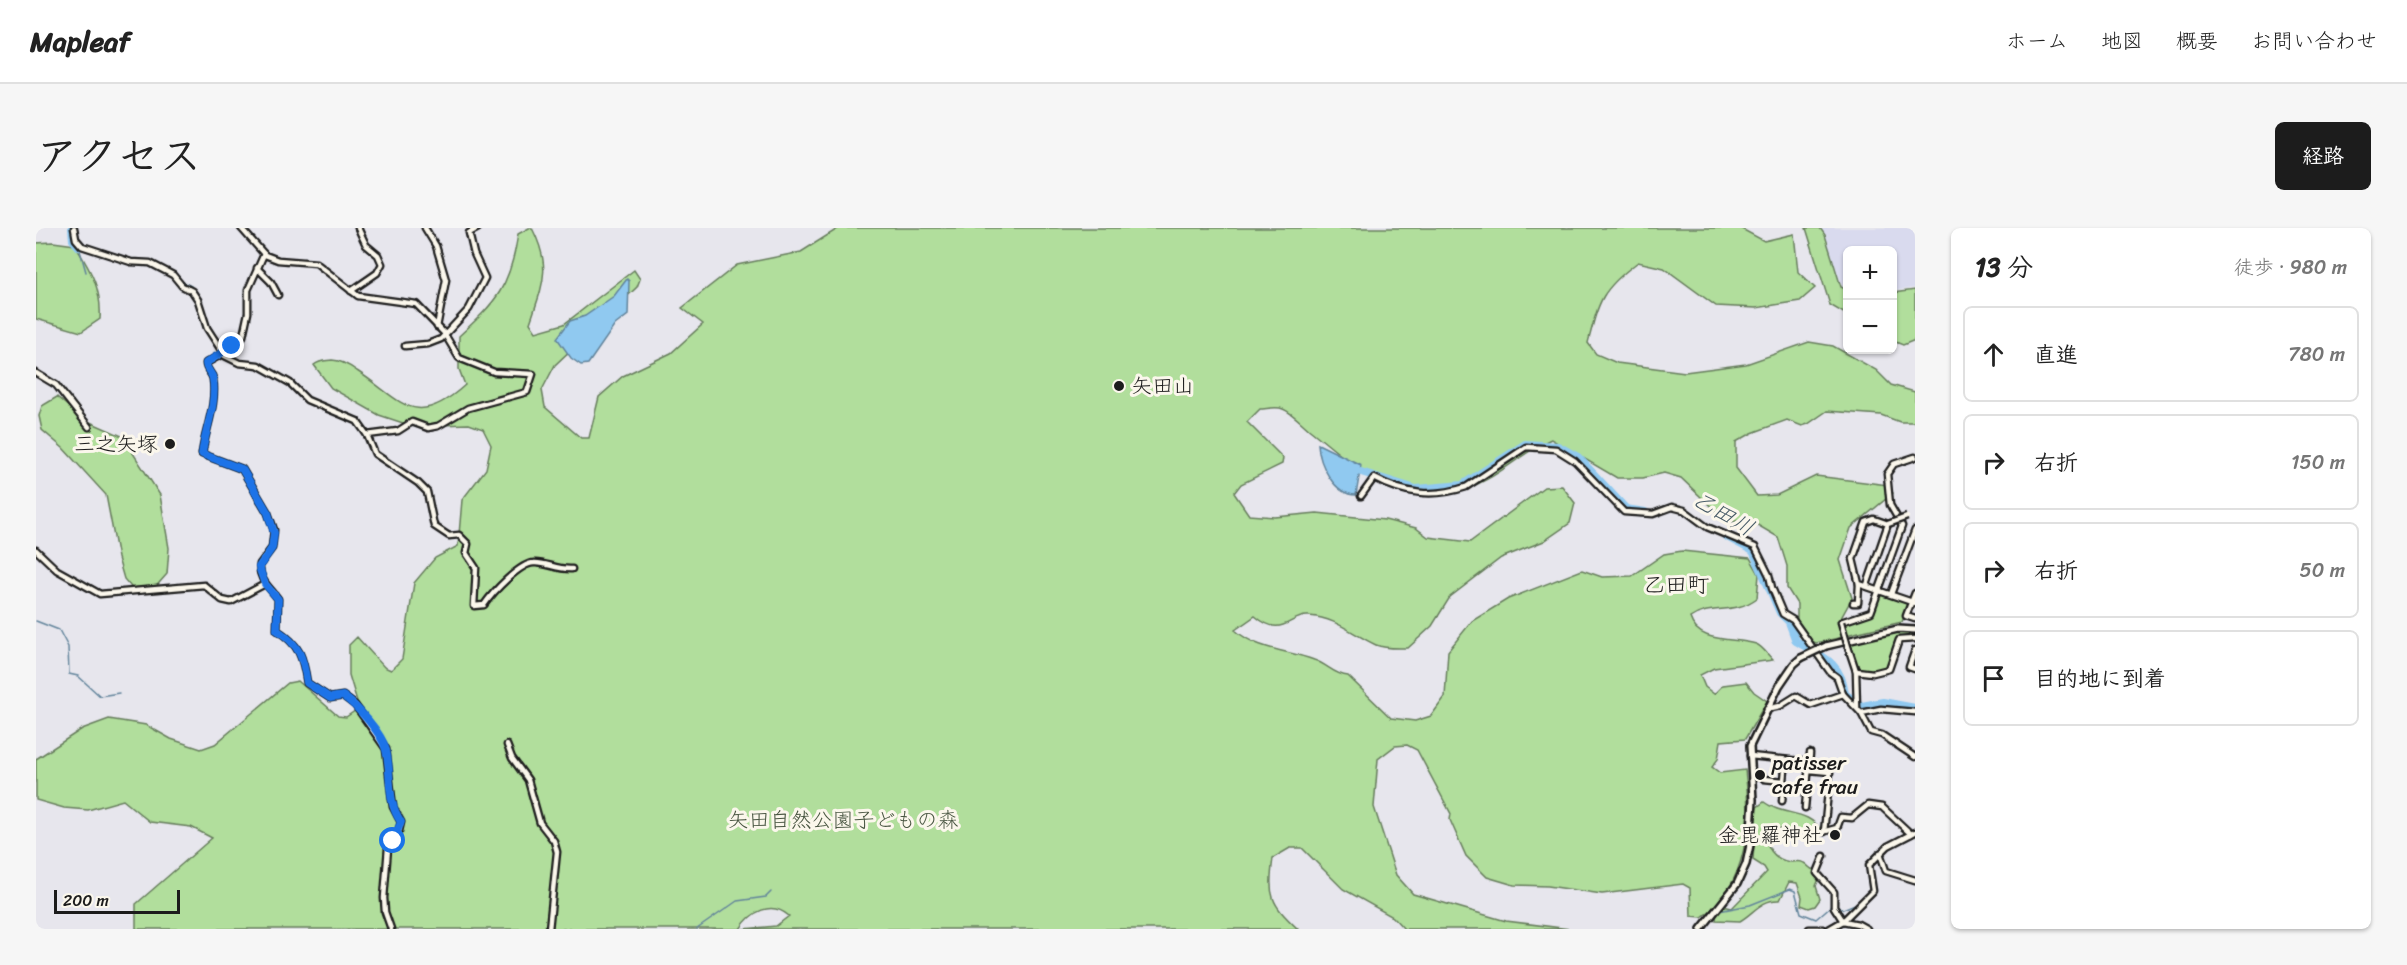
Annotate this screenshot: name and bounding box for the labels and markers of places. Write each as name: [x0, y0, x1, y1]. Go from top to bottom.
place label: 矢田山: [1131, 367, 1194, 405]
marker: 矢田山: [1112, 379, 1126, 393]
place label: 三之矢塚: [74, 425, 158, 463]
marker: 三之矢塚: [163, 437, 177, 451]
place label: patisser cafe frau: [1771, 744, 1859, 806]
marker: patisser cafe frau: [1753, 768, 1767, 782]
place label: 金毘羅神社: [1718, 816, 1823, 854]
marker: 金毘羅神社: [1828, 828, 1842, 842]

